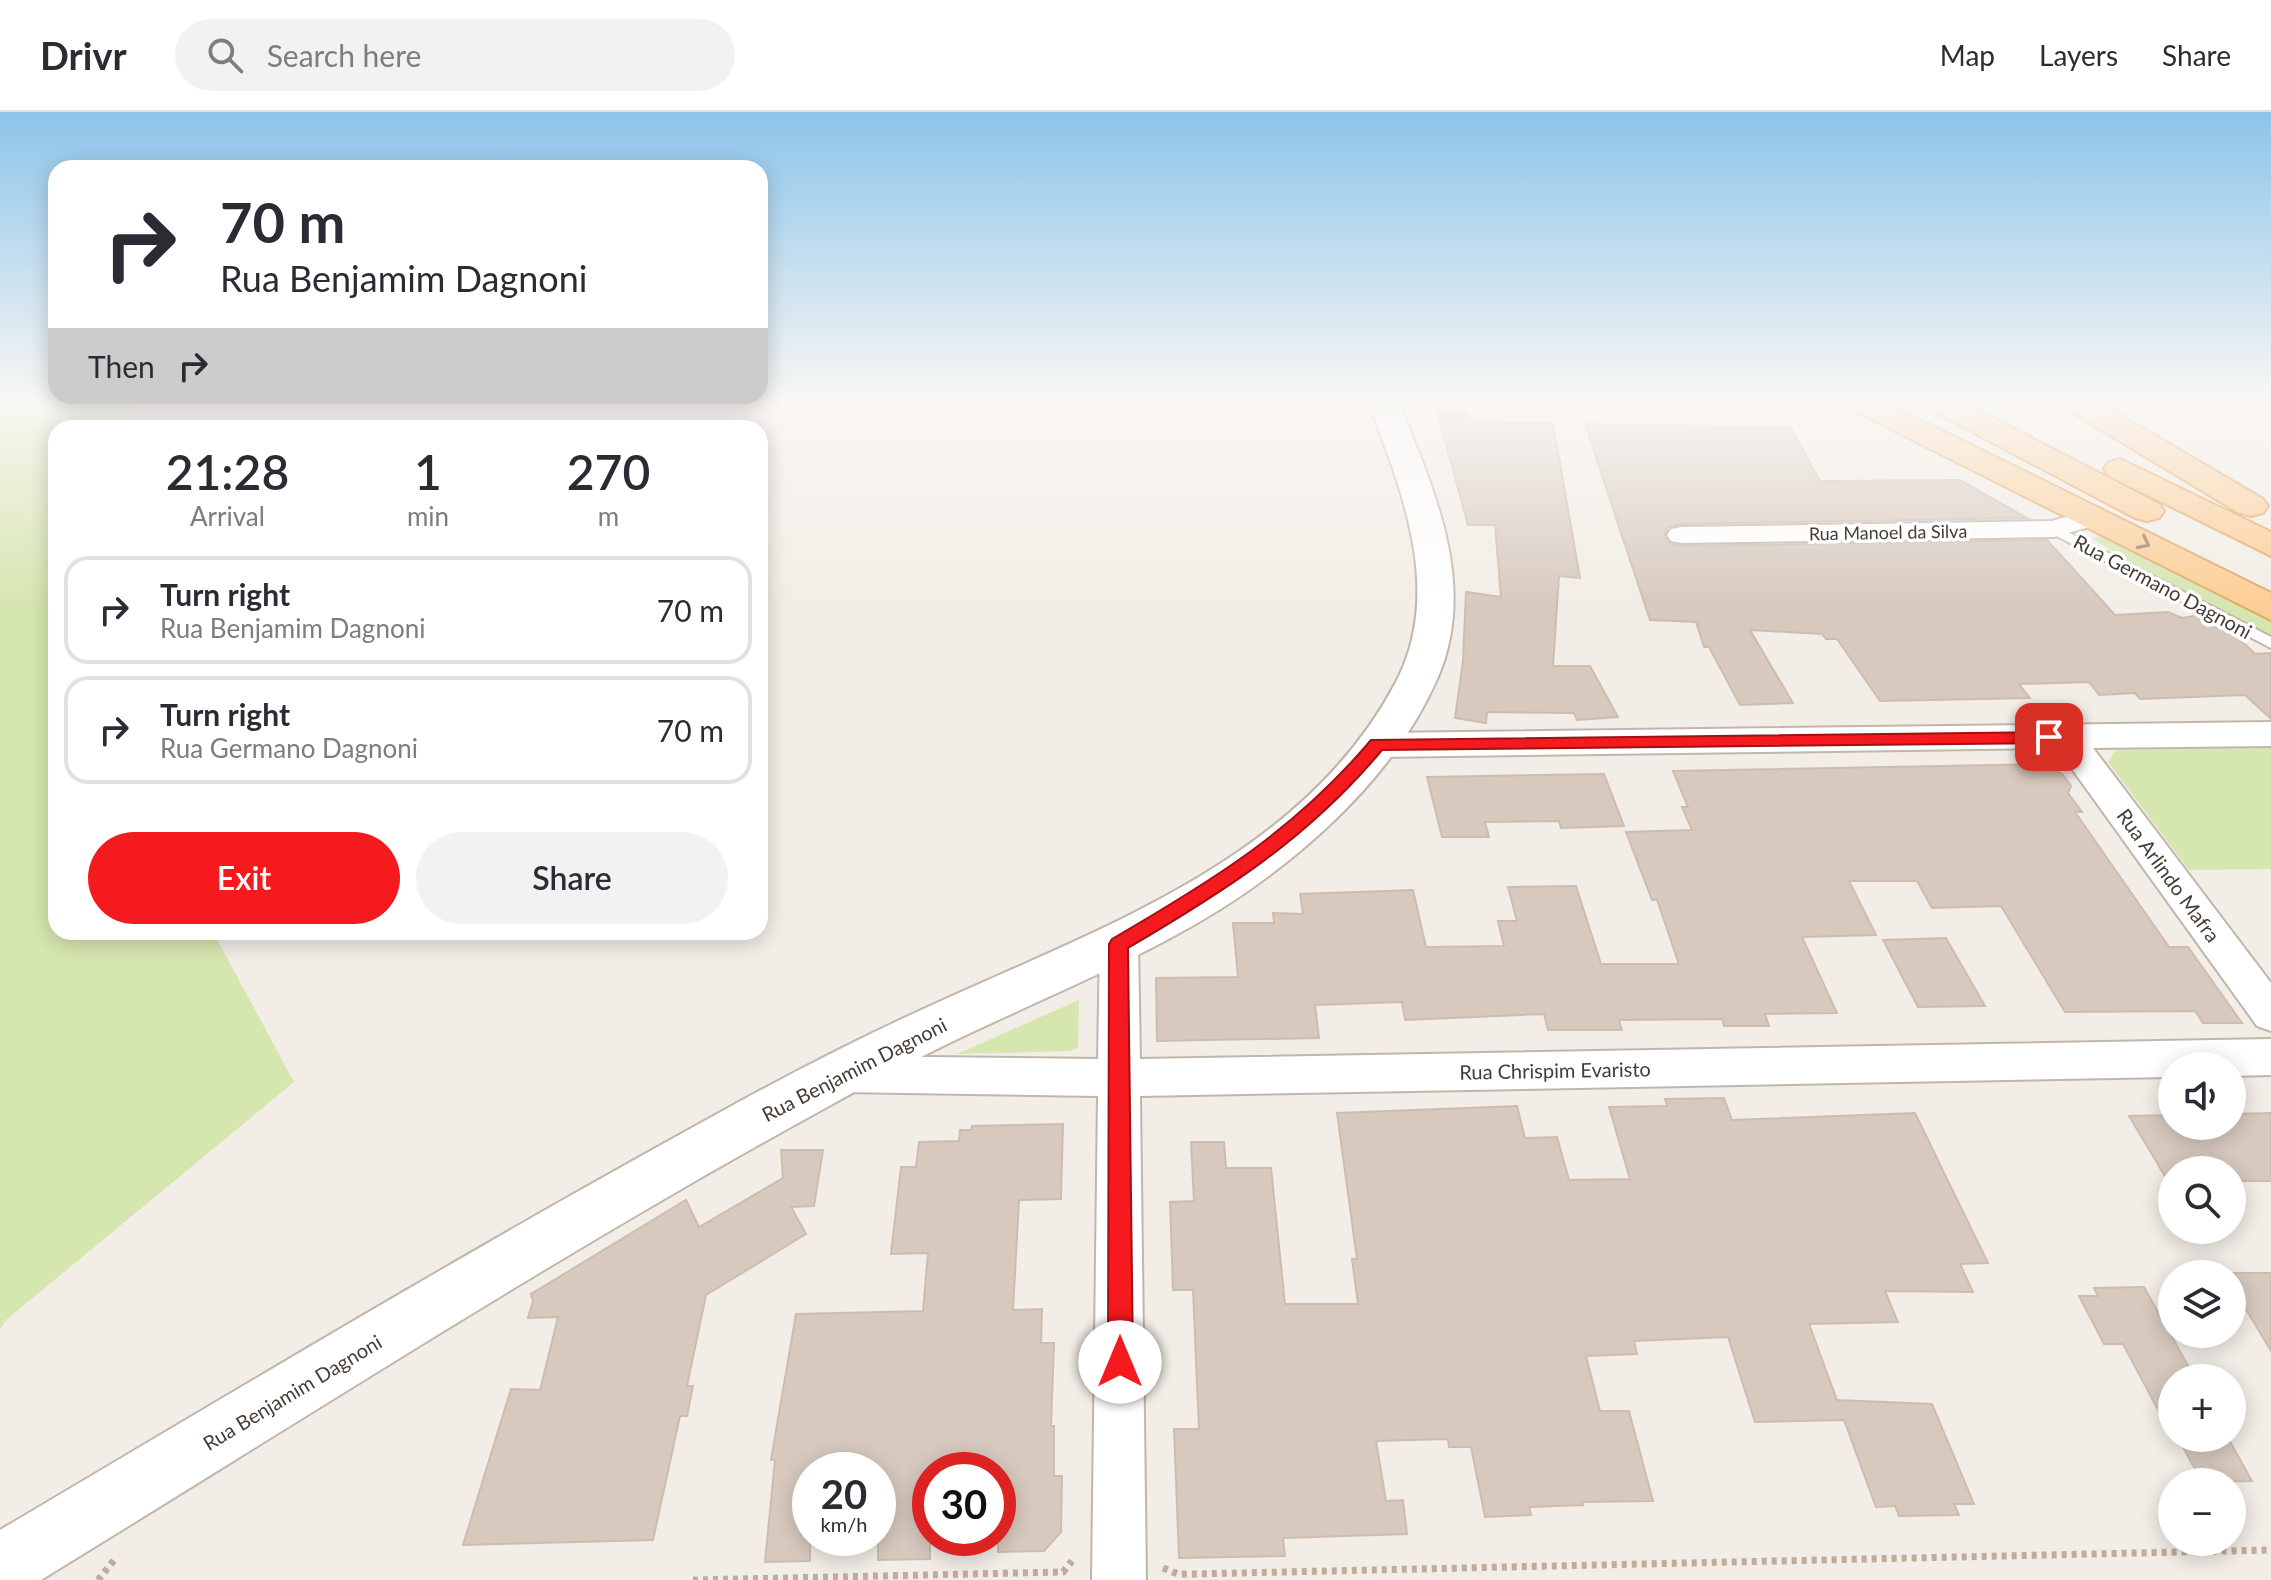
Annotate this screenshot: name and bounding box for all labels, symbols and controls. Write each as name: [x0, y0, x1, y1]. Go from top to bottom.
search box: [175, 19, 735, 91]
text: Drivr: [40, 32, 127, 78]
icon: search: [203, 33, 247, 77]
text: Search here: [267, 37, 421, 73]
text: Map: [1940, 38, 1995, 72]
text: Layers: [2039, 38, 2118, 72]
text: Share: [2162, 38, 2231, 72]
text: 70 m: [220, 188, 345, 255]
icon: right: [88, 192, 192, 296]
text: Rua Benjamim Dagnoni: [220, 256, 587, 300]
icon: right: [171, 344, 215, 388]
text: Then: [88, 348, 155, 384]
text: 21:28: [166, 443, 289, 500]
text: 1: [414, 443, 442, 500]
text: 270: [567, 443, 650, 500]
text: Arrival: [190, 500, 265, 532]
text: min: [407, 500, 449, 532]
text: m: [598, 500, 619, 532]
street label: Rua Manoel da Silva: [1809, 520, 1967, 544]
street label: Rua Germano Dagnoni: [2070, 529, 2256, 643]
one-way arrow: [2136, 534, 2151, 549]
text: Turn right: [160, 576, 290, 612]
icon: right: [92, 588, 136, 632]
text: 70 m: [657, 592, 724, 628]
text: Rua Benjamim Dagnoni: [160, 612, 425, 644]
text: Turn right: [160, 696, 290, 732]
pin: [2015, 703, 2083, 771]
icon: right: [92, 708, 136, 752]
text: 70 m: [657, 712, 724, 748]
icon: arrive: [2027, 715, 2071, 759]
text: Rua Germano Dagnoni: [160, 732, 418, 764]
street label: Rua Arlindo Mafra: [2113, 804, 2225, 946]
button: Exit: [88, 832, 400, 924]
button: Share: [416, 832, 728, 924]
street label: Rua Benjamim Dagnoni: [758, 1012, 950, 1126]
map controls: [2158, 1052, 2246, 1556]
button: sound: [2158, 1052, 2246, 1140]
street label: Rua Chrispim Evaristo: [1459, 1056, 1651, 1084]
button: search: [2158, 1156, 2246, 1244]
button: layers: [2158, 1260, 2246, 1348]
position arrow: [1078, 1320, 1162, 1404]
street label: Rua Benjamim Dagnoni: [198, 1329, 386, 1455]
button: +: [2158, 1364, 2246, 1452]
speed limit sign: 30: [912, 1452, 1016, 1556]
button: −: [2158, 1468, 2246, 1556]
text: 20: [821, 1470, 867, 1518]
text: km/h: [821, 1512, 867, 1536]

